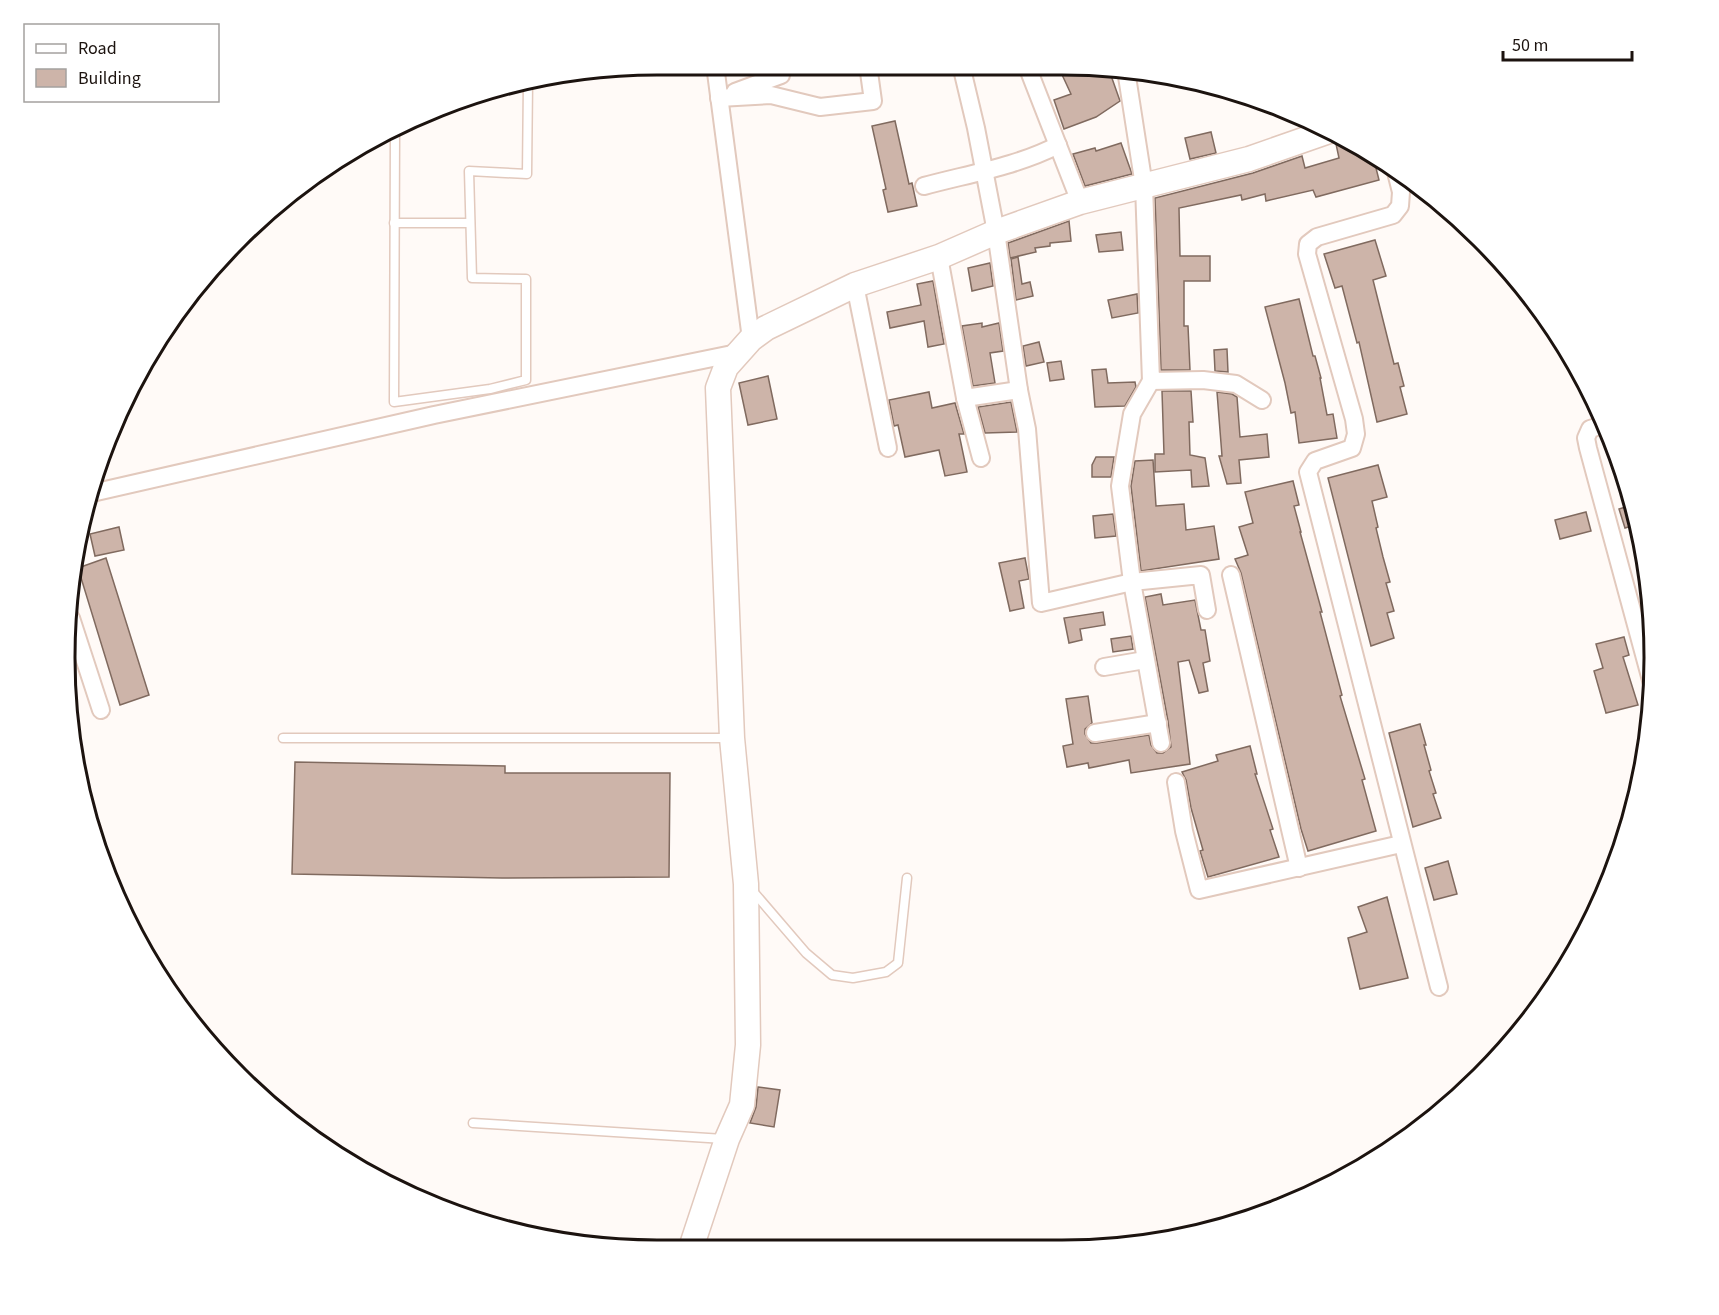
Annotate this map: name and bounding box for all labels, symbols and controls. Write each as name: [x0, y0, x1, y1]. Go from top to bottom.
legend: [24, 24, 219, 102]
scale bar: [1503, 24, 1632, 62]
text: 50 m: [1512, 33, 1548, 58]
text: Road: [78, 36, 117, 61]
text: Building: [78, 66, 141, 91]

